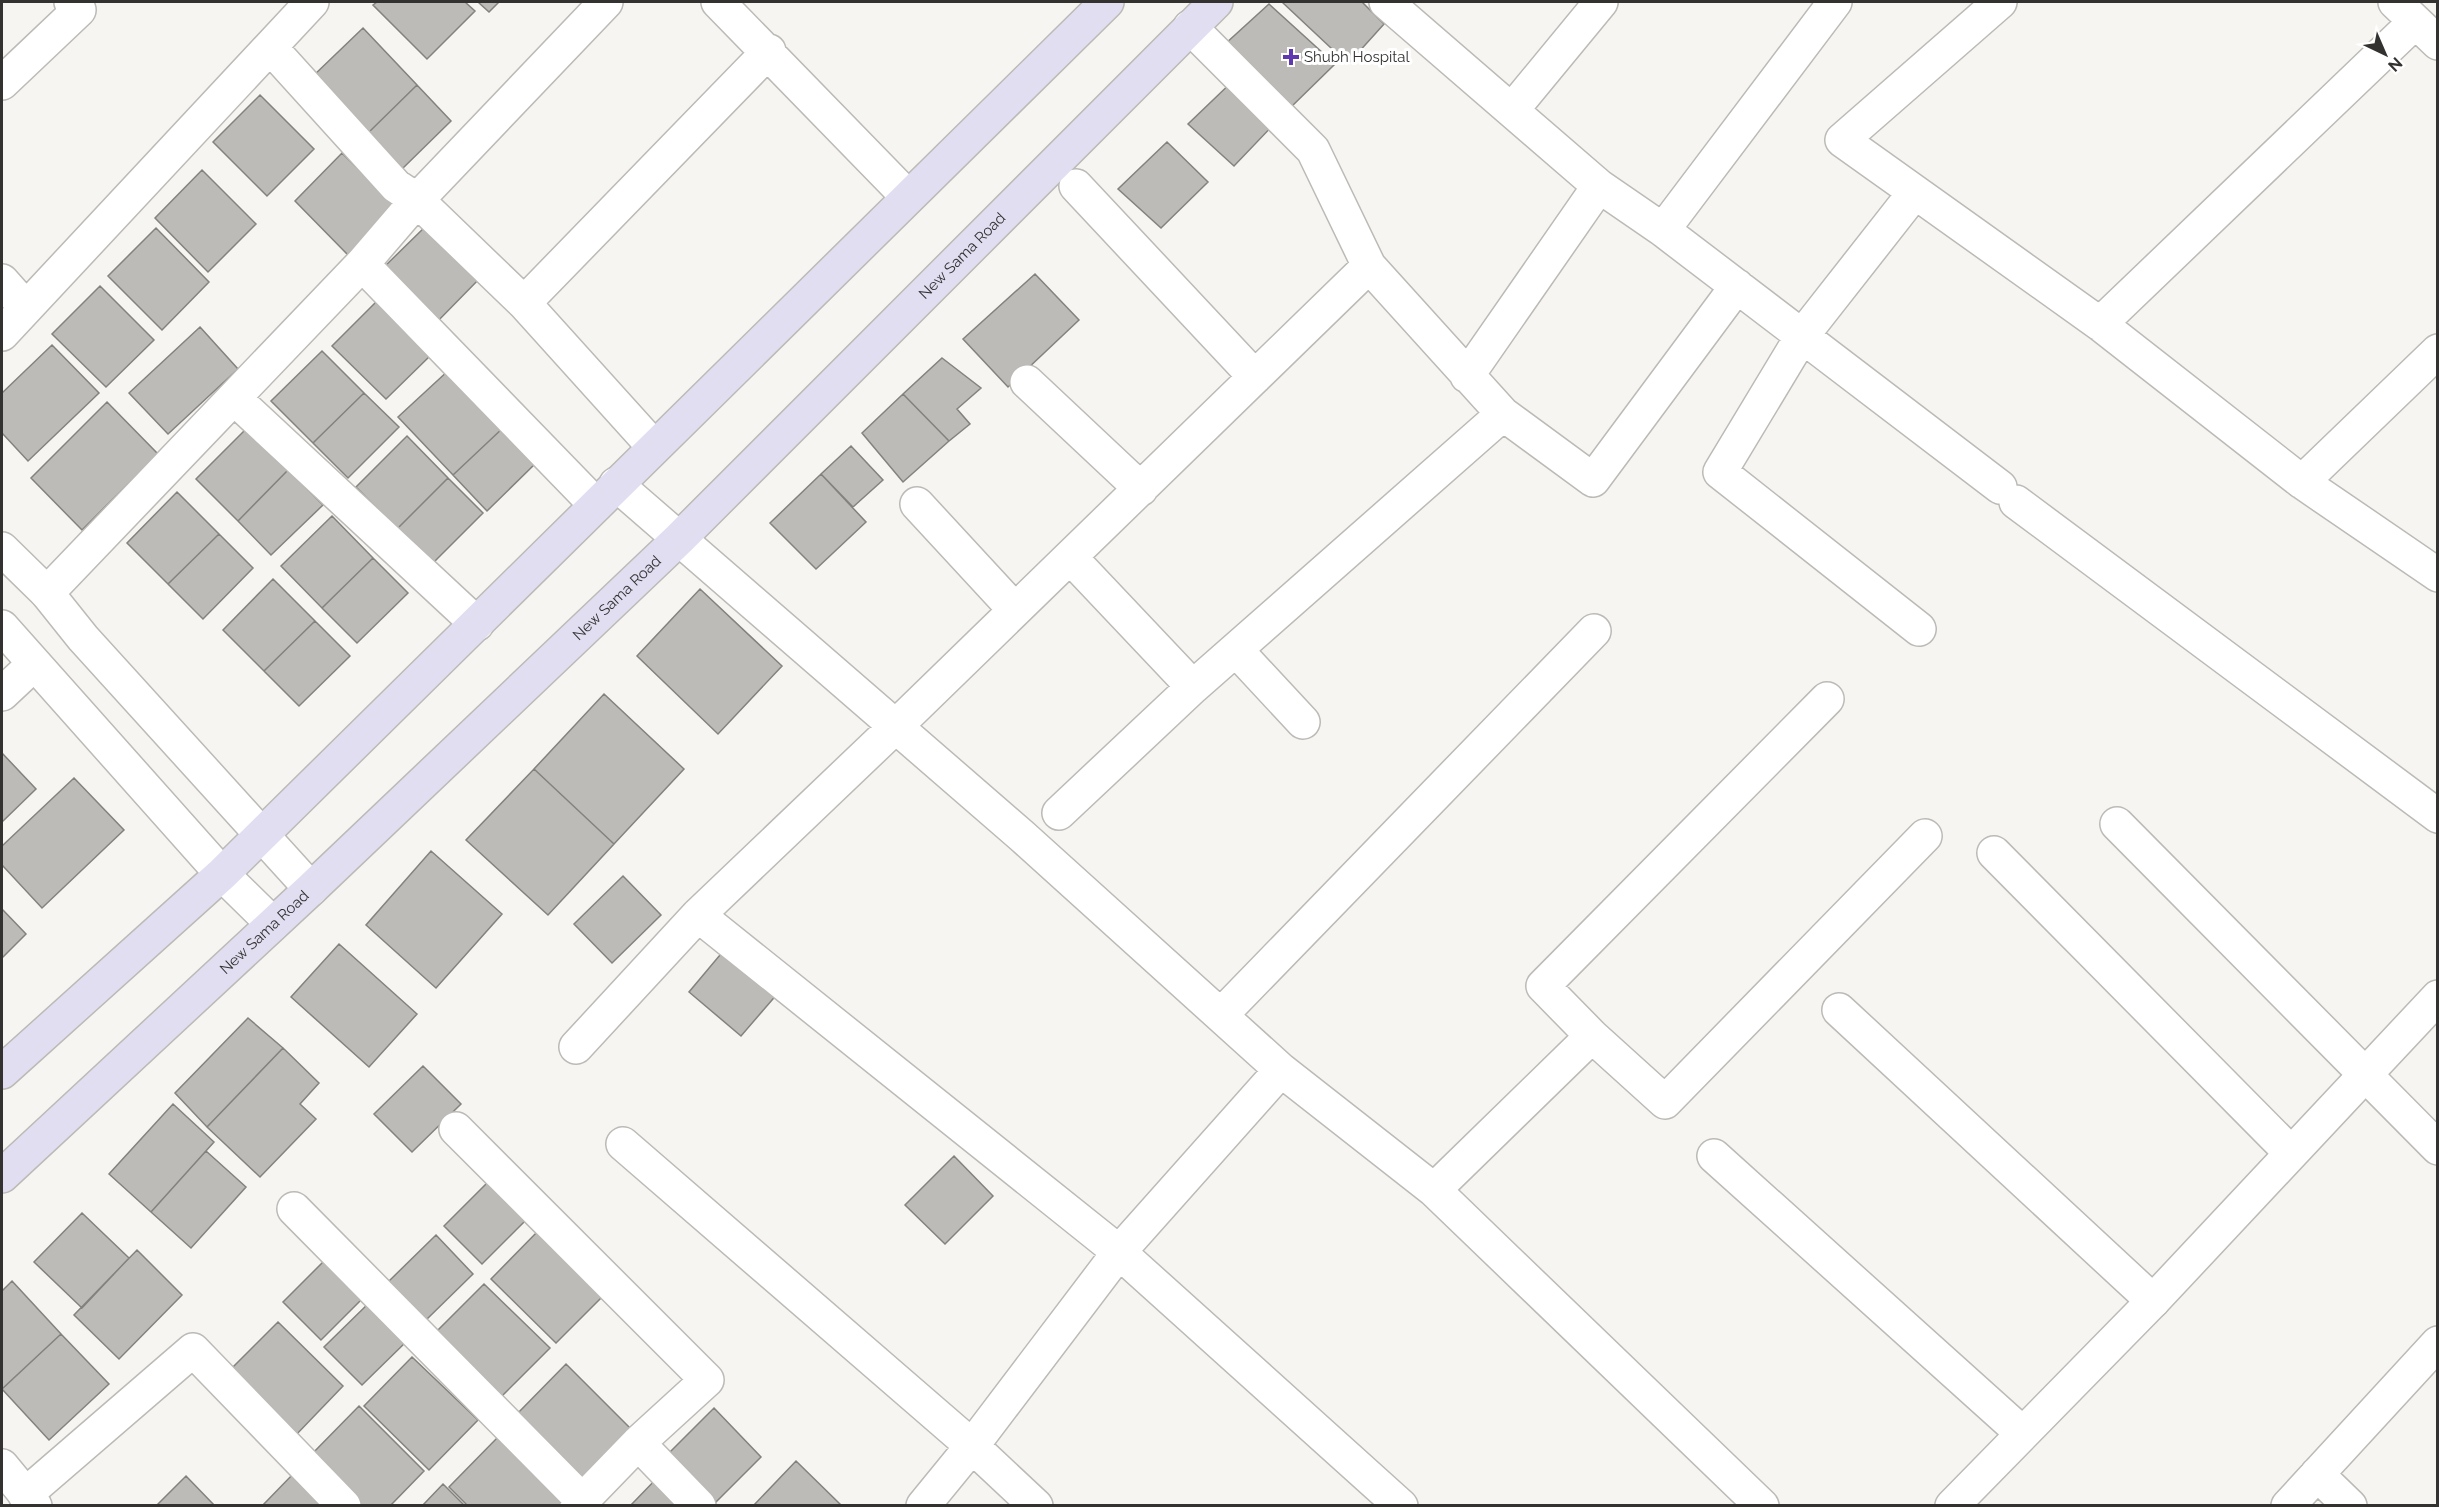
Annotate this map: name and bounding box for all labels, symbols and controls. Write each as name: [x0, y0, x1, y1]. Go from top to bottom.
north arrow: [2355, 24, 2415, 84]
marker: Shubh Hospital: [1282, 48, 1300, 66]
place label: Shubh Hospital: [1304, 48, 1410, 66]
text: N: [2384, 53, 2406, 76]
street label: New Sama Road: [915, 209, 1009, 303]
street label: New Sama Road: [569, 552, 665, 644]
street label: New Sama Road: [216, 887, 313, 978]

